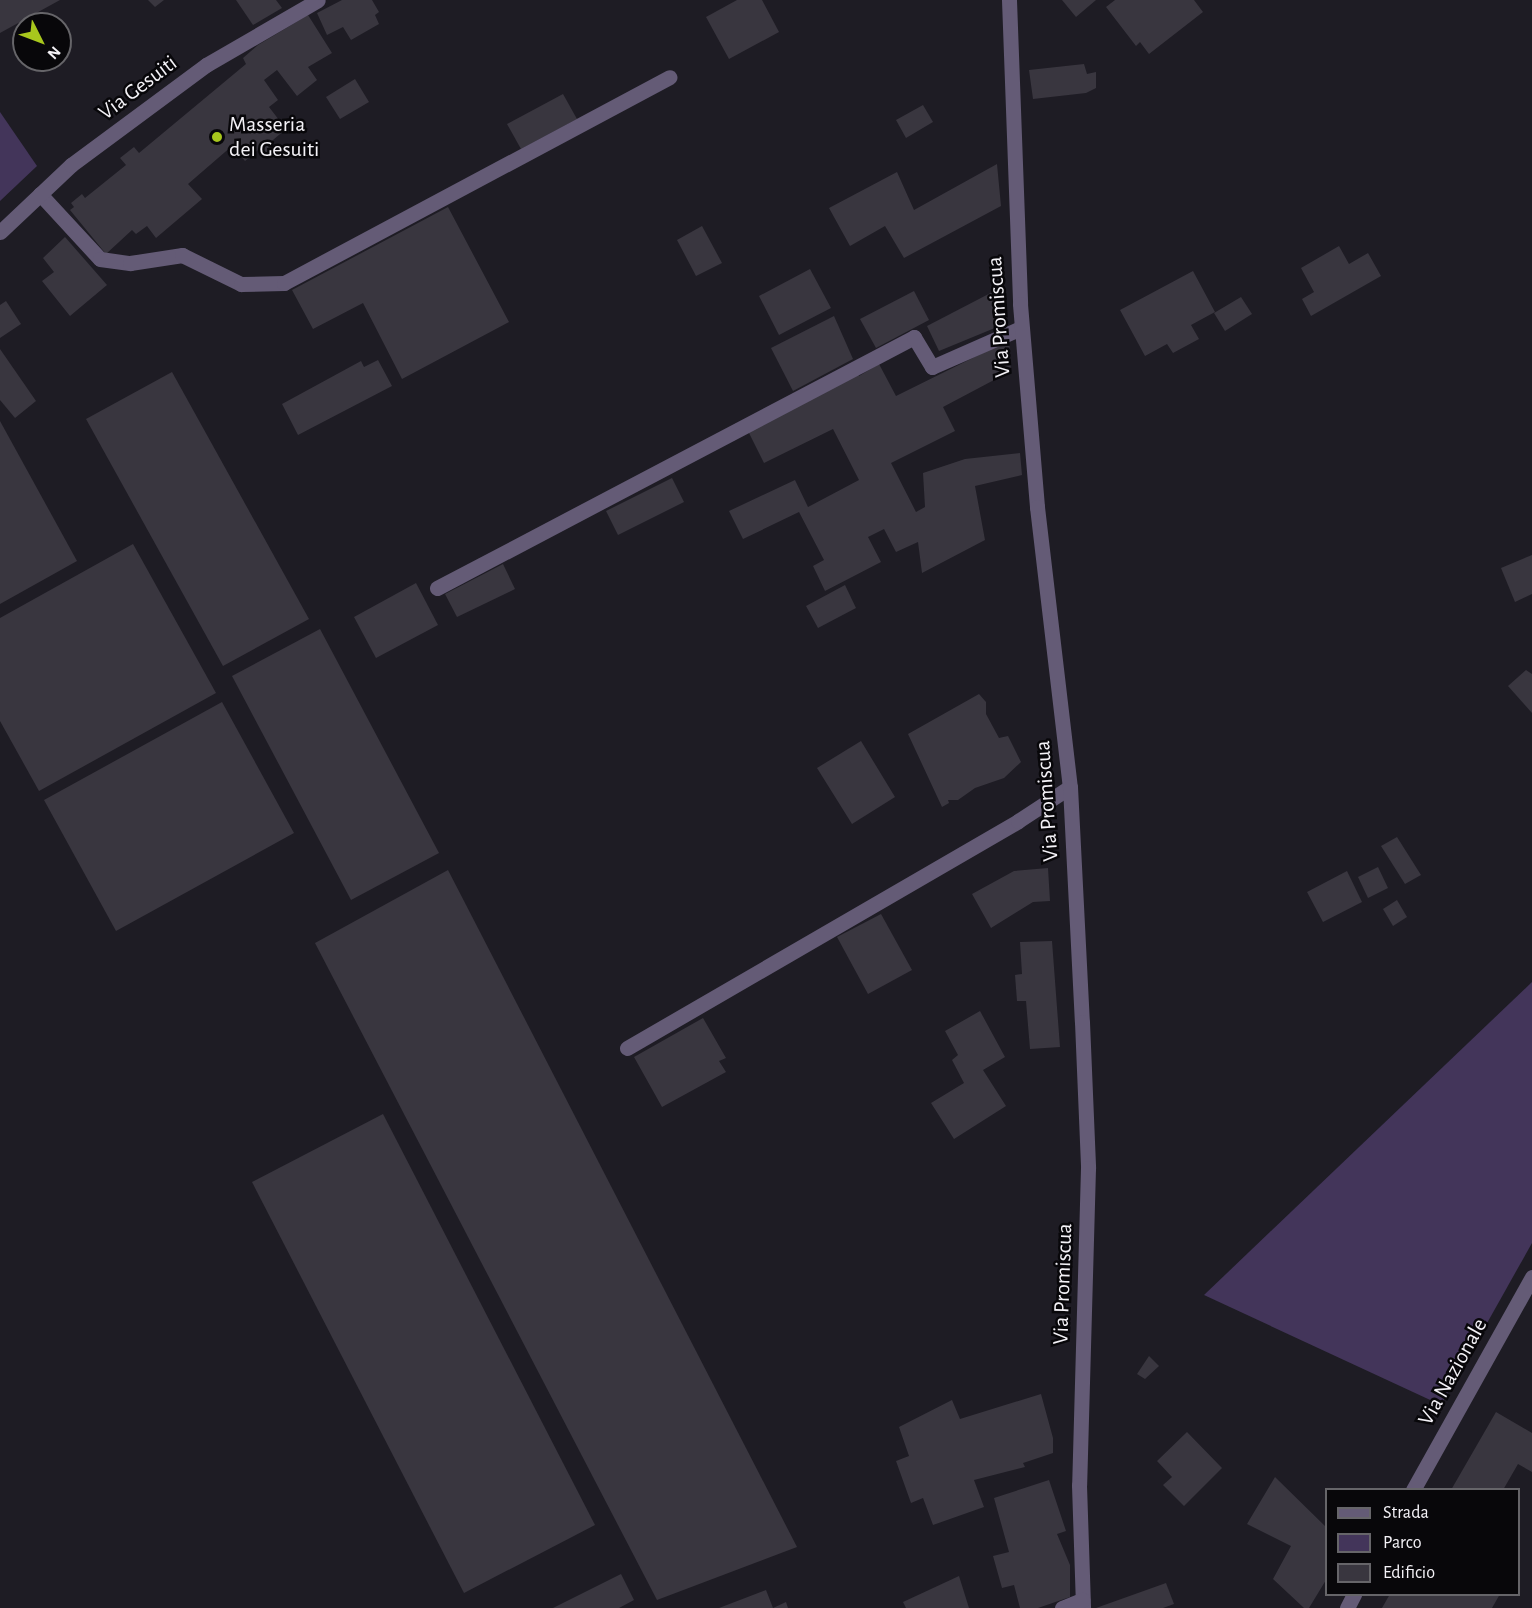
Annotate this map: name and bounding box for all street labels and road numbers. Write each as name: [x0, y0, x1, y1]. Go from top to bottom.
street label: Via Gesuiti: [94, 50, 182, 126]
street label: Via Promiscua: [982, 256, 1016, 378]
street label: Via Promiscua: [1030, 740, 1064, 862]
street label: Via Promiscua: [1048, 1223, 1078, 1345]
street label: Via Nazionale: [1413, 1314, 1493, 1430]

